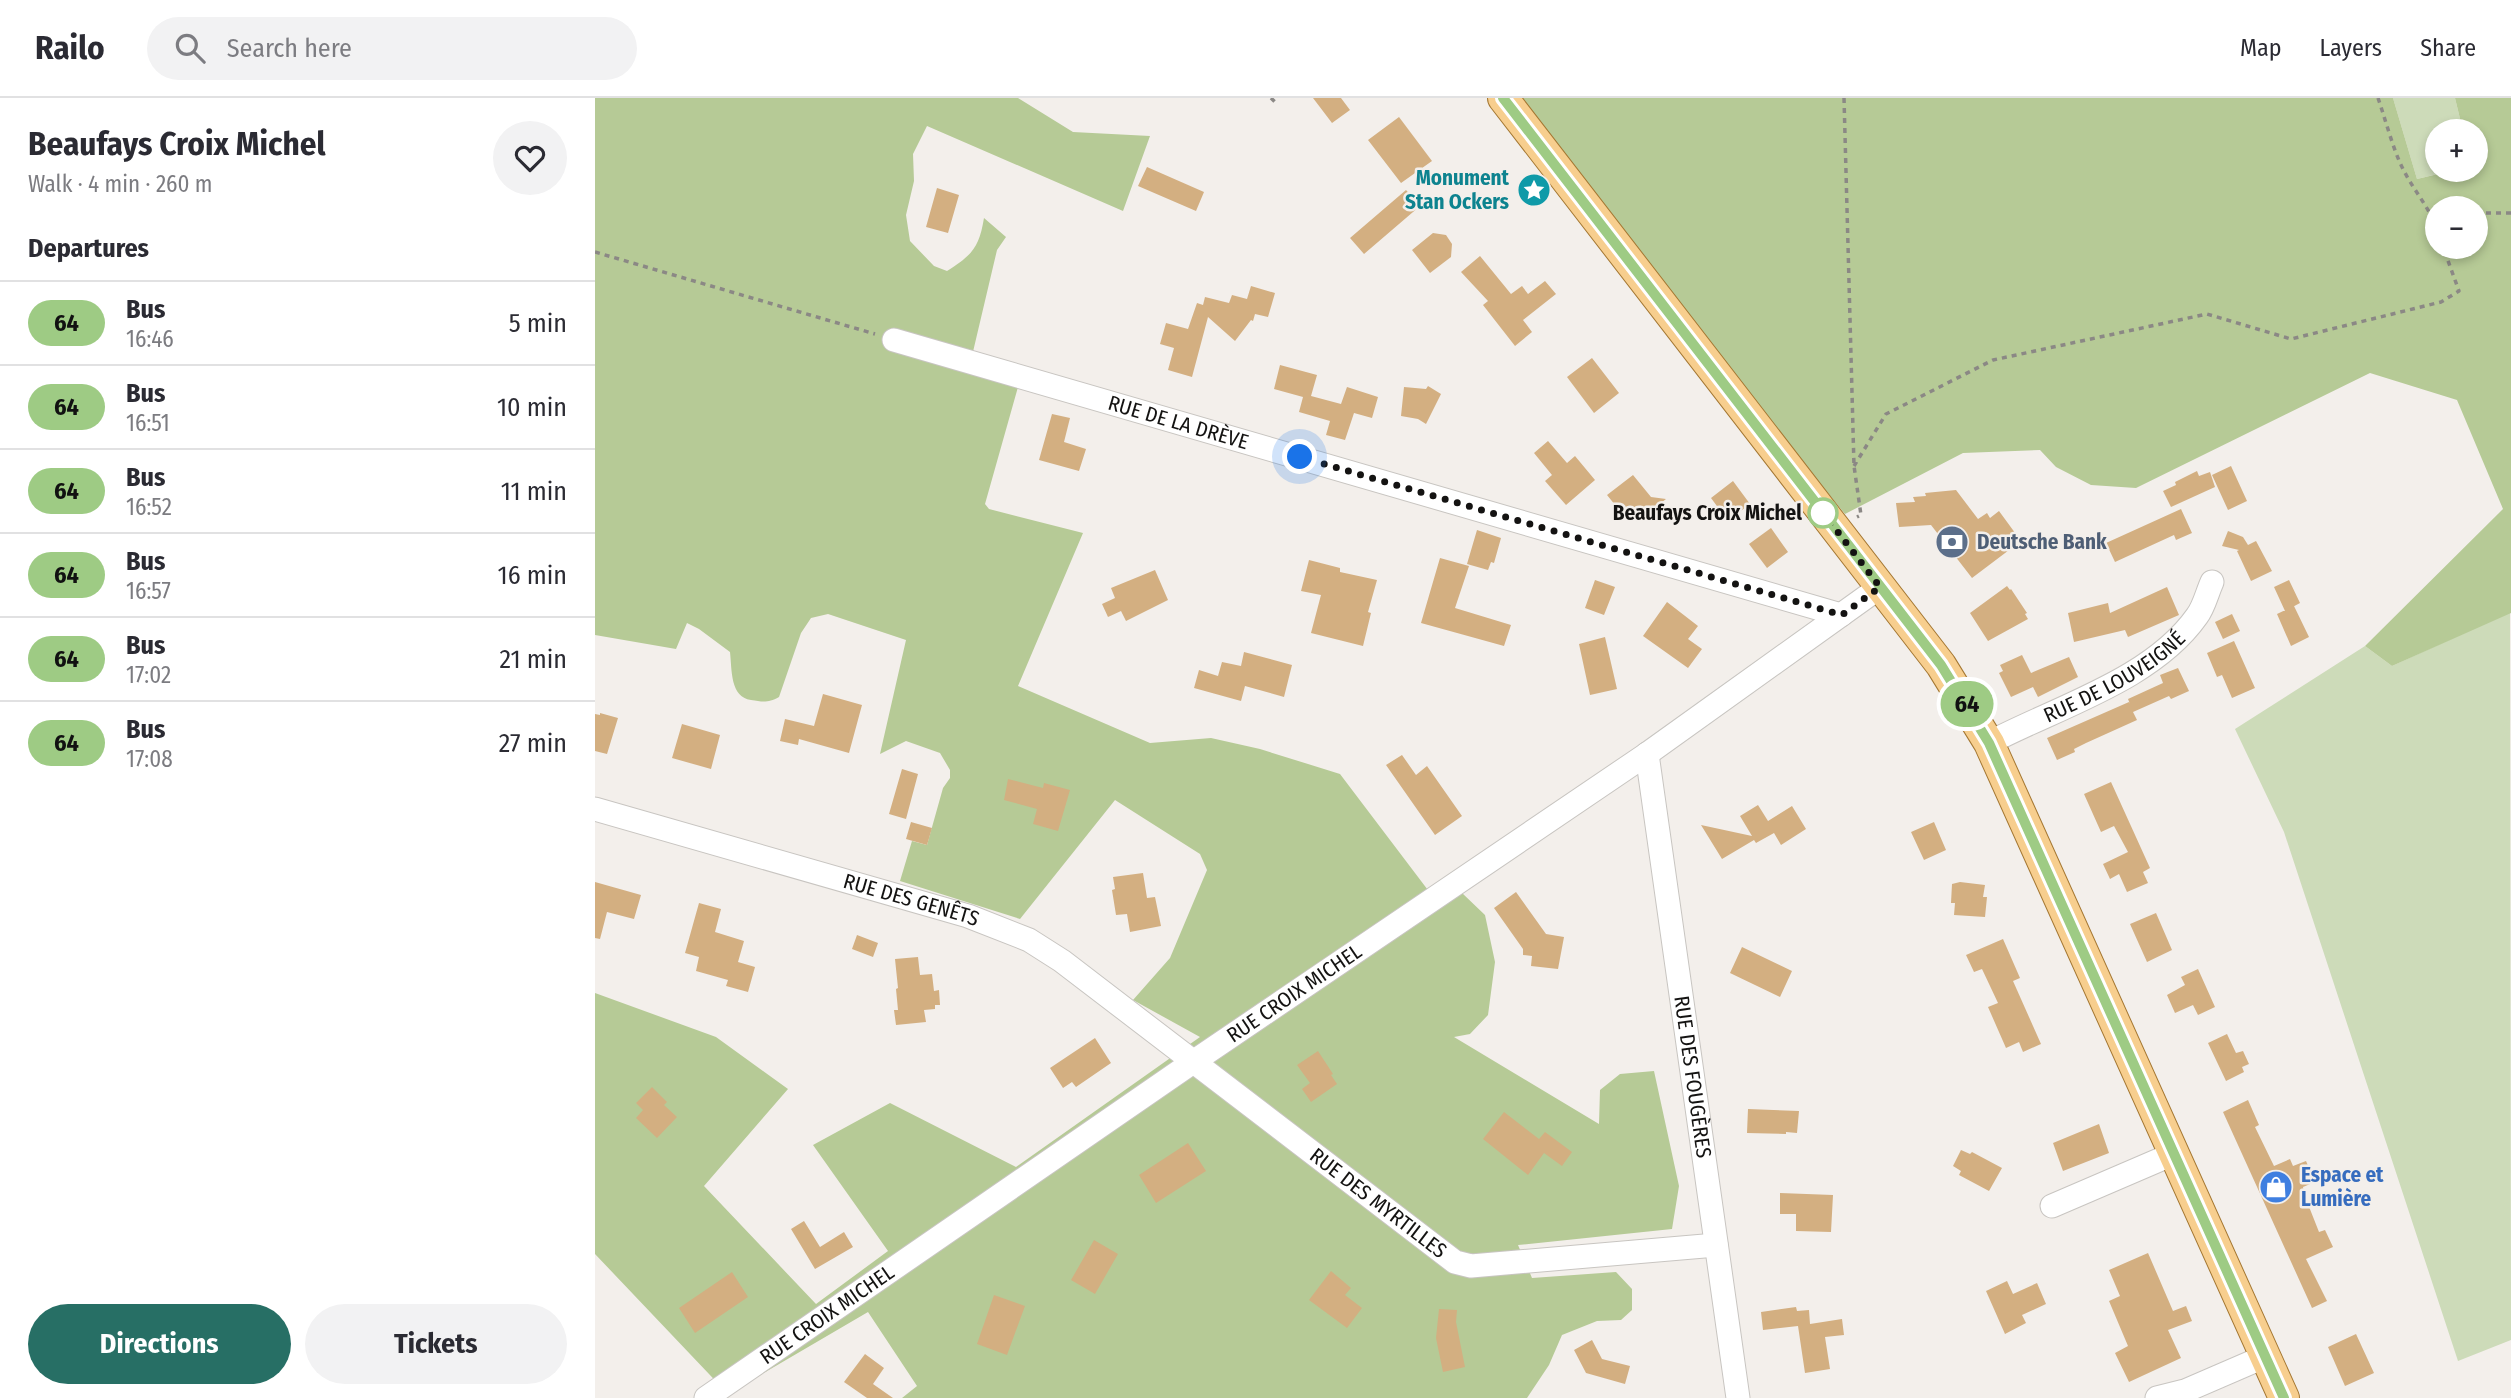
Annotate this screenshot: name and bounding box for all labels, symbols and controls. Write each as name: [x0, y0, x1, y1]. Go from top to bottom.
search box: [147, 17, 637, 80]
text: Railo: [35, 28, 105, 68]
icon: search: [171, 29, 209, 67]
text: Search here: [227, 33, 352, 64]
text: Map: [2240, 34, 2282, 62]
text: Layers: [2320, 34, 2382, 62]
text: Share: [2420, 34, 2476, 62]
map controls: [2425, 119, 2488, 259]
button: +: [2425, 119, 2488, 182]
button: heart: [493, 121, 567, 195]
text: Beaufays Croix Michel: [28, 124, 326, 164]
place label: Monument Stan Ockers: [1405, 165, 1510, 215]
text: Walk · 4 min · 260 m: [28, 170, 213, 198]
place icon: Monument Stan Ockers: [1515, 171, 1553, 209]
button: −: [2425, 196, 2488, 259]
text: Departures: [28, 233, 149, 264]
text: Bus: [126, 294, 165, 325]
text: 5 min: [509, 308, 567, 339]
text: 64: [54, 309, 79, 337]
text: 16:46: [126, 325, 174, 353]
text: Bus: [126, 378, 165, 409]
street label: RUE DE LA DRÈVE: [1105, 390, 1252, 455]
text: 10 min: [497, 392, 567, 423]
text: 64: [54, 393, 79, 421]
text: 16:51: [126, 409, 170, 437]
your location: [1282, 439, 1317, 474]
text: Bus: [126, 462, 165, 493]
text: 11 min: [501, 476, 567, 507]
text: 64: [54, 477, 79, 505]
text: 16:52: [126, 493, 172, 521]
marker: Beaufays Croix Michel: [1808, 498, 1838, 528]
place label: Beaufays Croix Michel: [1613, 500, 1802, 526]
bank icon: Deutsche Bank: [1933, 523, 1971, 561]
place label: Deutsche Bank: [1977, 529, 2107, 555]
text: Bus: [126, 546, 165, 577]
text: 16 min: [498, 560, 567, 591]
text: 64: [54, 561, 79, 589]
text: 16:57: [126, 577, 171, 605]
street label: RUE DE LOUVEIGNÉ: [2040, 625, 2191, 728]
text: Bus: [126, 630, 165, 661]
text: 21 min: [500, 644, 567, 675]
text: 64: [54, 645, 79, 673]
text: 17:02: [126, 661, 171, 689]
line badge: 64: [1935, 681, 1999, 727]
text: 64: [1955, 690, 1979, 718]
text: Bus: [126, 714, 165, 745]
text: 27 min: [499, 728, 567, 759]
text: 64: [54, 729, 79, 757]
text: 17:08: [126, 745, 173, 773]
street label: RUE DES GENÊTS: [840, 868, 983, 932]
street label: RUE CROIX MICHEL: [1222, 938, 1367, 1048]
street label: RUE DES FOUGÈRES: [1668, 994, 1717, 1160]
street label: RUE DES MYRTILLES: [1305, 1142, 1452, 1264]
place label: Espace et Lumière: [2301, 1162, 2384, 1212]
shop icon: Espace et Lumière: [2257, 1168, 2295, 1206]
street label: RUE CROIX MICHEL: [755, 1259, 900, 1370]
button: Directions: [28, 1304, 291, 1384]
button: Tickets: [305, 1304, 567, 1384]

